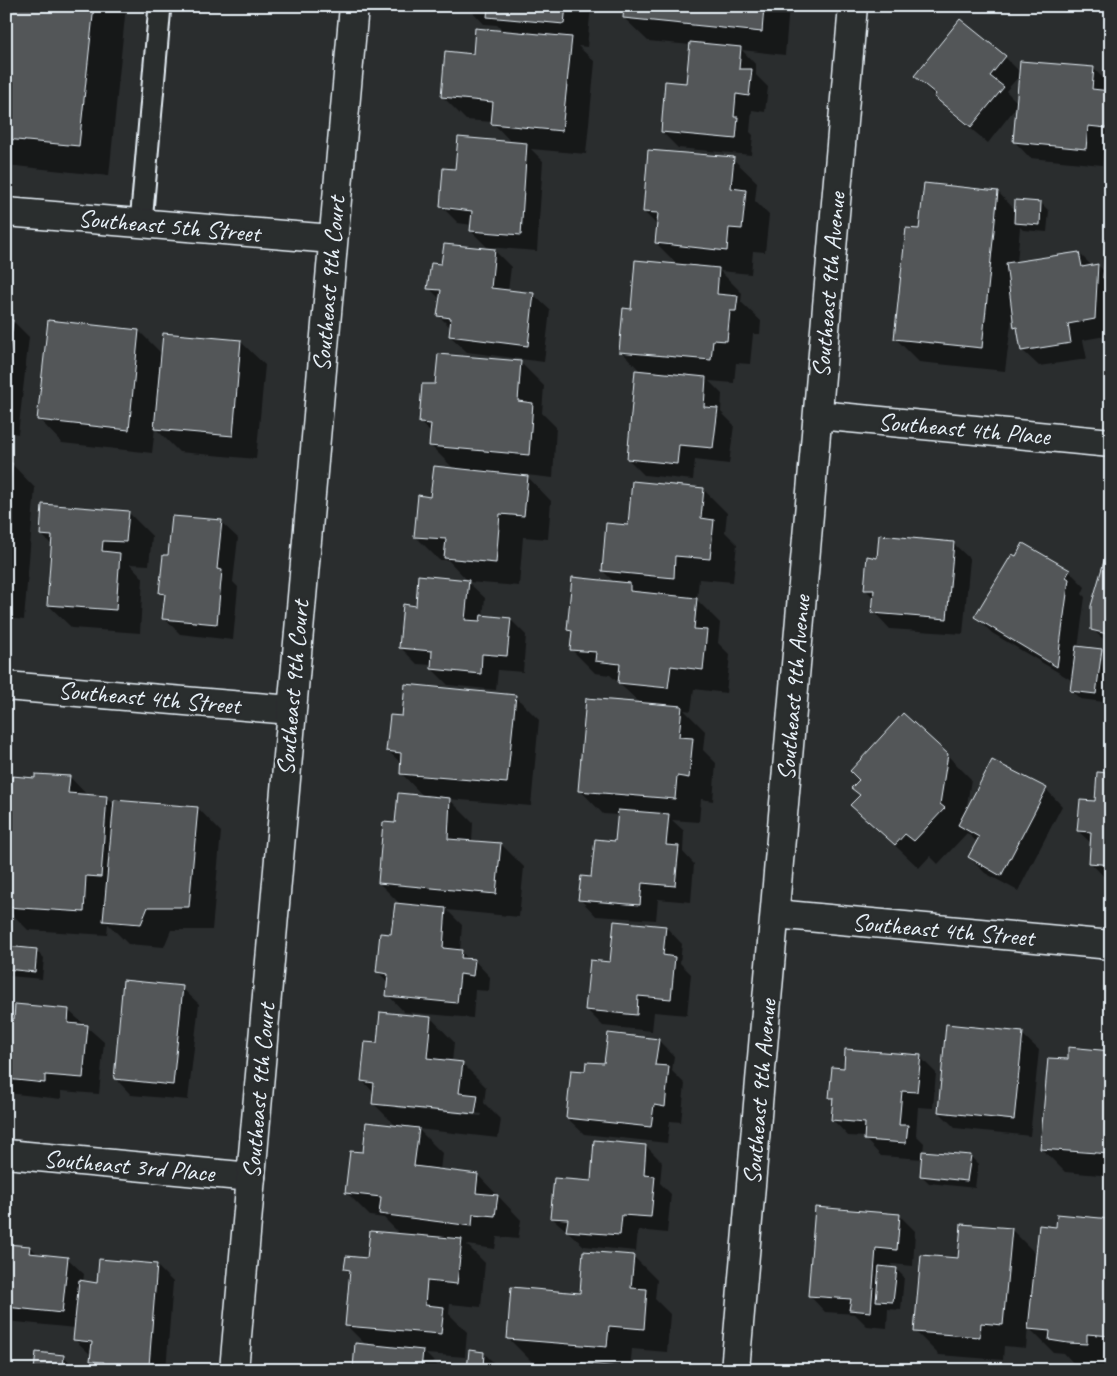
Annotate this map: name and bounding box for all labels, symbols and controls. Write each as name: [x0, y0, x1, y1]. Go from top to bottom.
street label: Southeast 9th Avenue: [805, 189, 853, 379]
street label: Southeast 9th Court: [305, 192, 353, 373]
street label: Southeast 5th Street: [77, 202, 264, 250]
street label: Southeast 4th Place: [877, 406, 1053, 453]
street label: Southeast 9th Avenue: [770, 592, 818, 782]
street label: Southeast 9th Court: [269, 596, 317, 777]
street label: Southeast 4th Street: [57, 674, 244, 722]
street label: Southeast 4th Street: [851, 906, 1038, 954]
street label: Southeast 9th Avenue: [736, 996, 784, 1186]
street label: Southeast 9th Court: [235, 999, 283, 1180]
street label: Southeast 3rd Place: [42, 1143, 218, 1190]

